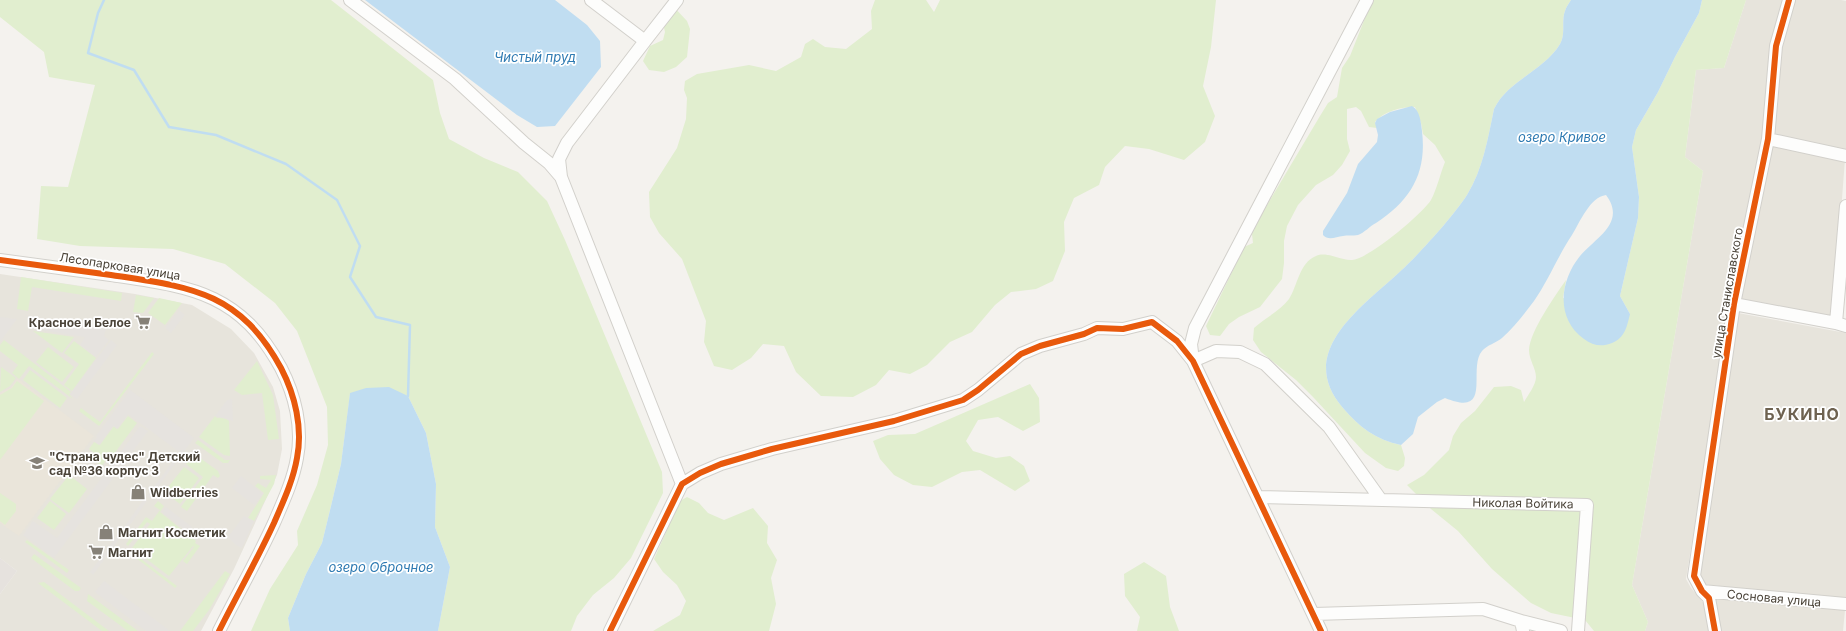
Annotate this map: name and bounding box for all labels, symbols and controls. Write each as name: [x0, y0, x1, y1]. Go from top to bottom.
water label: Чистый пруд: [494, 49, 576, 65]
water label: озеро Кривое: [1518, 129, 1606, 145]
street label: улица Станиславского: [1708, 226, 1746, 360]
street label: Лесопарковая улица: [58, 249, 182, 283]
supermarket icon: Красное и Белое: [134, 313, 152, 331]
place label: Красное и Белое: [29, 315, 131, 330]
district label: БУКИНО: [1764, 404, 1840, 424]
place label: "Страна чудес" Детский сад №36 корпус 3: [49, 449, 200, 478]
school or university icon: "Страна чудес" Детский сад №36 корпус 3: [28, 454, 46, 472]
shop icon: Wildberries: [129, 483, 147, 501]
place label: Wildberries: [150, 485, 219, 500]
street label: Николая Войтика: [1472, 495, 1574, 511]
shop icon: Магнит Косметик: [97, 523, 115, 541]
place label: Магнит Косметик: [118, 525, 226, 540]
supermarket icon: Магнит: [87, 543, 105, 561]
place label: Магнит: [108, 545, 153, 560]
water label: озеро Оброчное: [328, 559, 434, 575]
street label: Сосновая улица: [1726, 586, 1822, 610]

